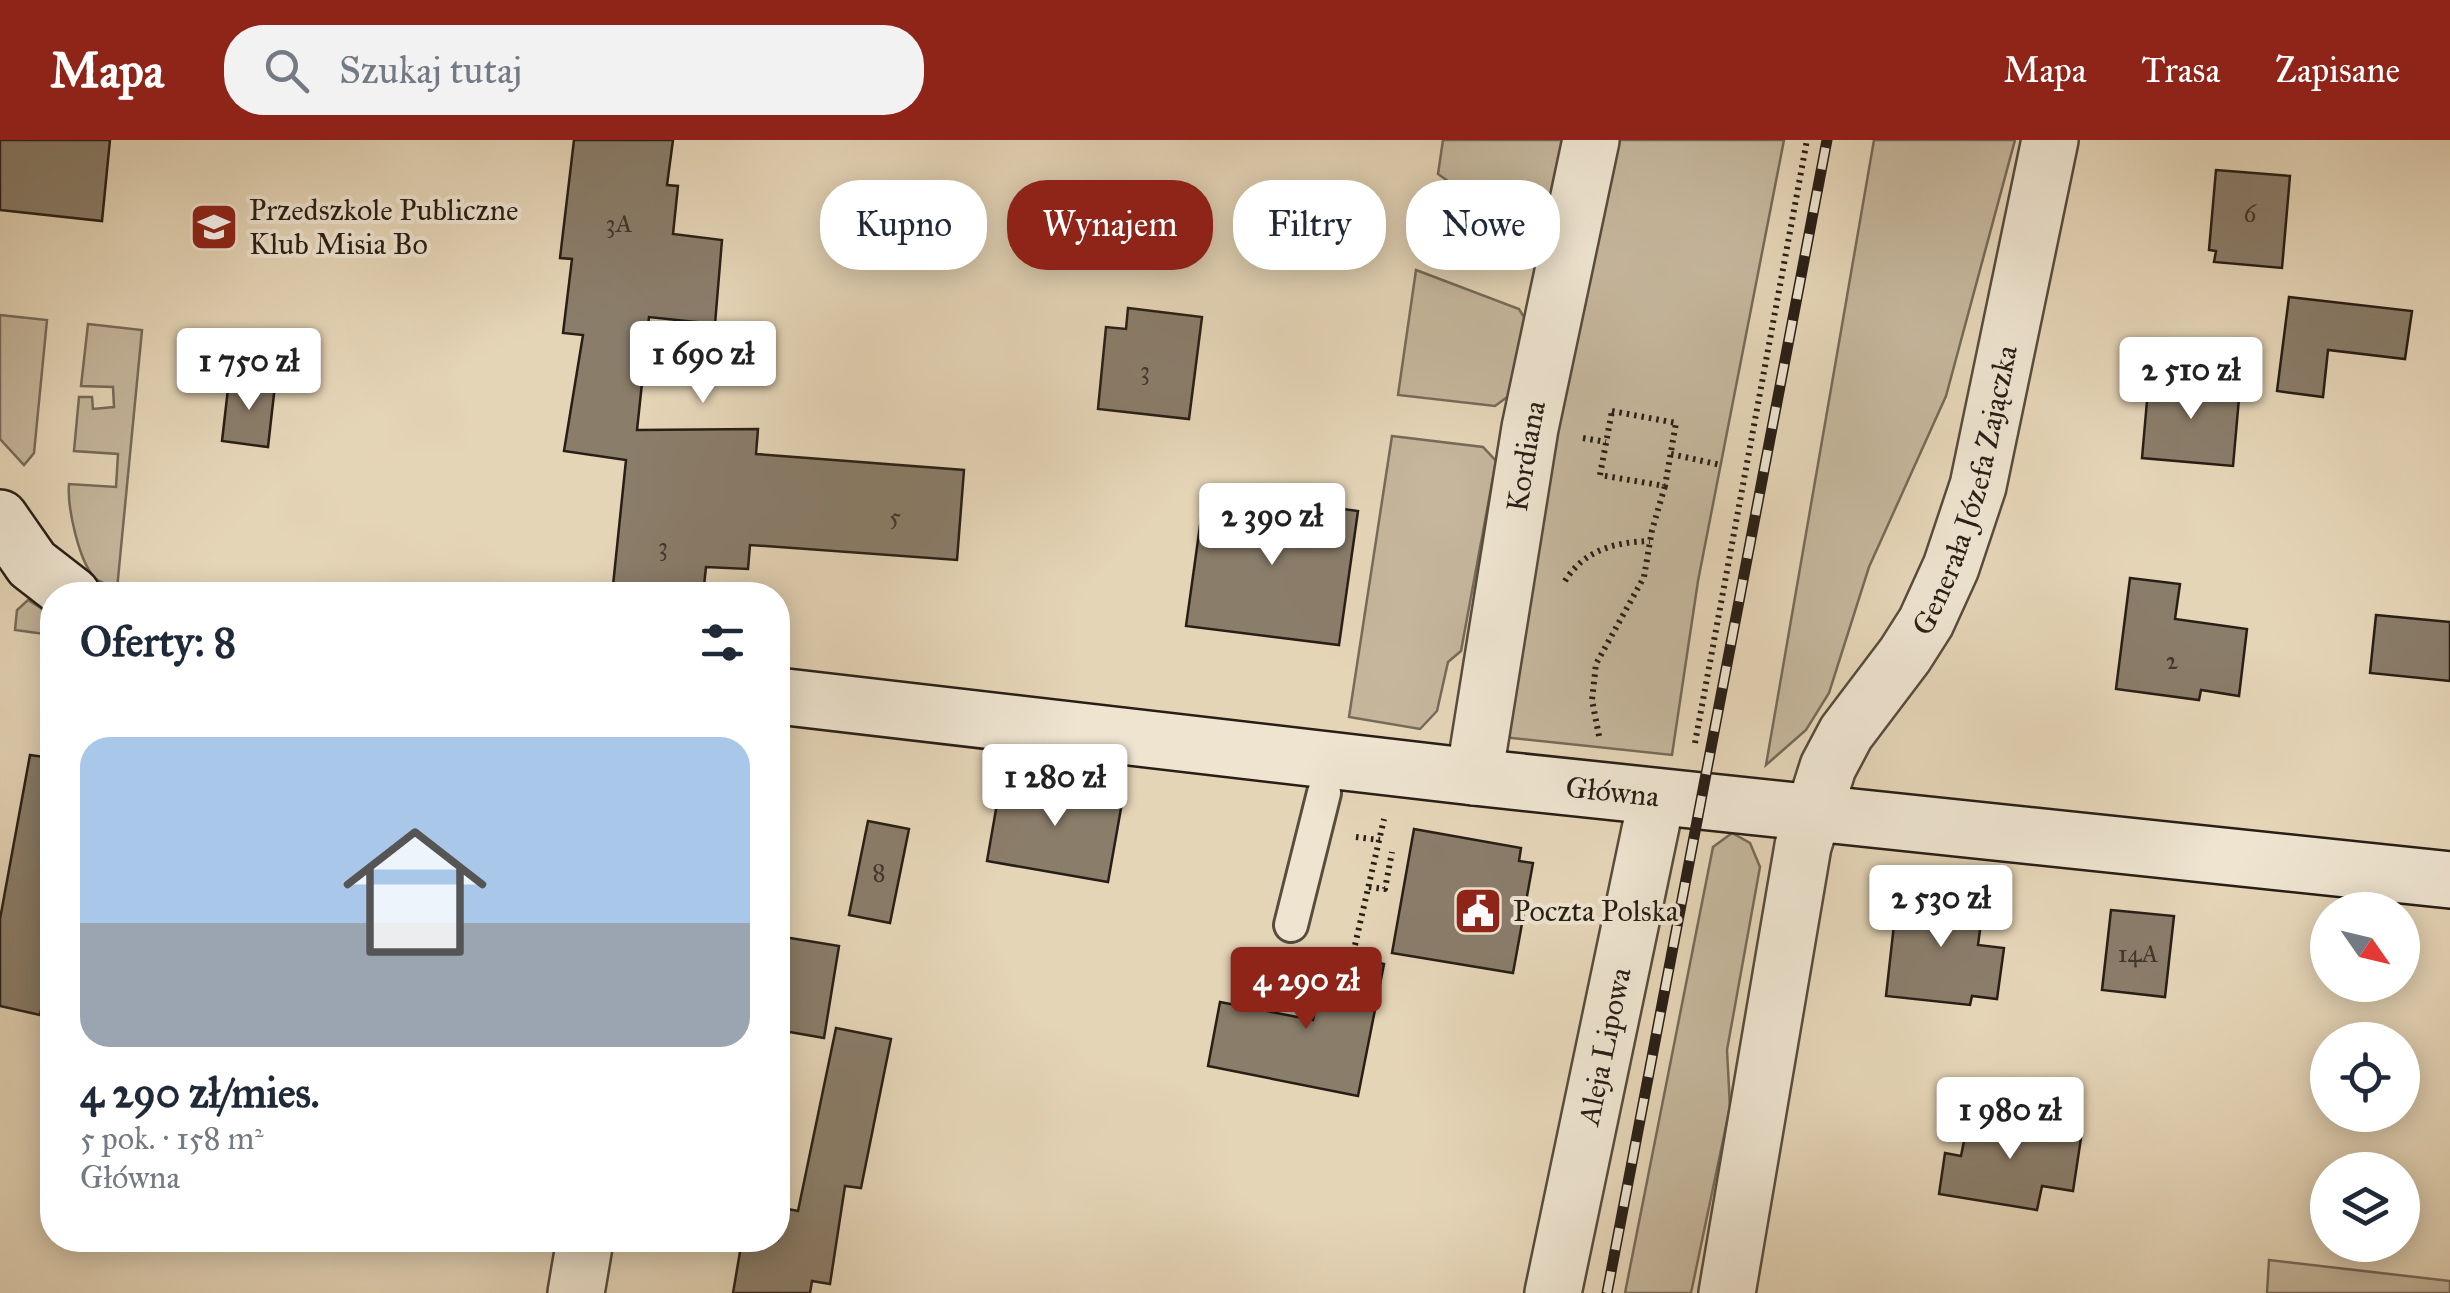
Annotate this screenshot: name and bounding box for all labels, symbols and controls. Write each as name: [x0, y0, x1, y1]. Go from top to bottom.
search box: [224, 25, 924, 115]
text: Mapa: [50, 41, 164, 100]
icon: search: [259, 43, 314, 98]
text: Szukaj tutaj: [339, 47, 522, 93]
text: Mapa: [2003, 49, 2087, 92]
text: Trasa: [2142, 49, 2220, 92]
text: Zapisane: [2275, 49, 2400, 92]
chip: Kupno: [820, 180, 987, 270]
chip: Wynajem: [1007, 180, 1213, 270]
chip: Filtry: [1233, 180, 1386, 270]
chip: Nowe: [1406, 180, 1560, 270]
place label: Przedszkole Publiczne Klub Misia Bo: [249, 192, 518, 262]
house number: 6: [2244, 198, 2258, 229]
school or university icon: Przedszkole Publiczne Klub Misia Bo: [188, 201, 240, 253]
house number: 3A: [606, 208, 633, 239]
pin: 1 690 zł: [600, 321, 806, 406]
pin: 1 750 zł: [146, 328, 352, 413]
text: 1 690 zł: [652, 334, 754, 373]
pin: 2 510 zł: [2088, 337, 2294, 422]
text: 1 750 zł: [199, 341, 299, 380]
street label: Generała Józefa Zajączka: [1904, 342, 2025, 642]
text: 2 510 zł: [2141, 350, 2241, 389]
house number: 3: [1140, 355, 1150, 386]
street label: Kordiana: [1499, 397, 1553, 514]
pin: 2 390 zł: [1169, 483, 1375, 568]
text: 2 390 zł: [1221, 496, 1323, 535]
house number: 5: [889, 501, 901, 532]
house number: 3: [658, 531, 668, 562]
icon: filters: [695, 615, 750, 670]
text: Oferty: 8: [80, 616, 236, 668]
house number: 2: [2166, 645, 2179, 676]
pin: 1 280 zł: [952, 744, 1158, 829]
text: 1 280 zł: [1004, 757, 1106, 796]
street label: Główna: [1564, 769, 1661, 814]
icon: home: [325, 802, 505, 982]
house number: 8: [872, 857, 886, 888]
pin: 2 530 zł: [1838, 865, 2044, 950]
text: 2 530 zł: [1891, 878, 1991, 917]
public building icon: Poczta Polska: [1452, 885, 1504, 937]
north arrow: [2310, 892, 2420, 1002]
map controls: [2310, 892, 2420, 1262]
place label: Poczta Polska: [1513, 893, 1679, 929]
house number: 14A: [2118, 938, 2158, 969]
pin: 4 290 zł: [1203, 947, 1409, 1032]
text: 4 290 zł: [1253, 960, 1359, 999]
street label: Aleja Lipowa: [1570, 964, 1639, 1130]
button: locate: [2310, 1022, 2420, 1132]
text: 4 290 zł/mies.: [80, 1067, 320, 1119]
pin: 1 980 zł: [1907, 1077, 2113, 1162]
text: 1 980 zł: [1959, 1090, 2061, 1129]
text: 5 pok. · 158 m²: [80, 1119, 264, 1158]
button: layers: [2310, 1152, 2420, 1262]
text: Główna: [80, 1158, 180, 1197]

